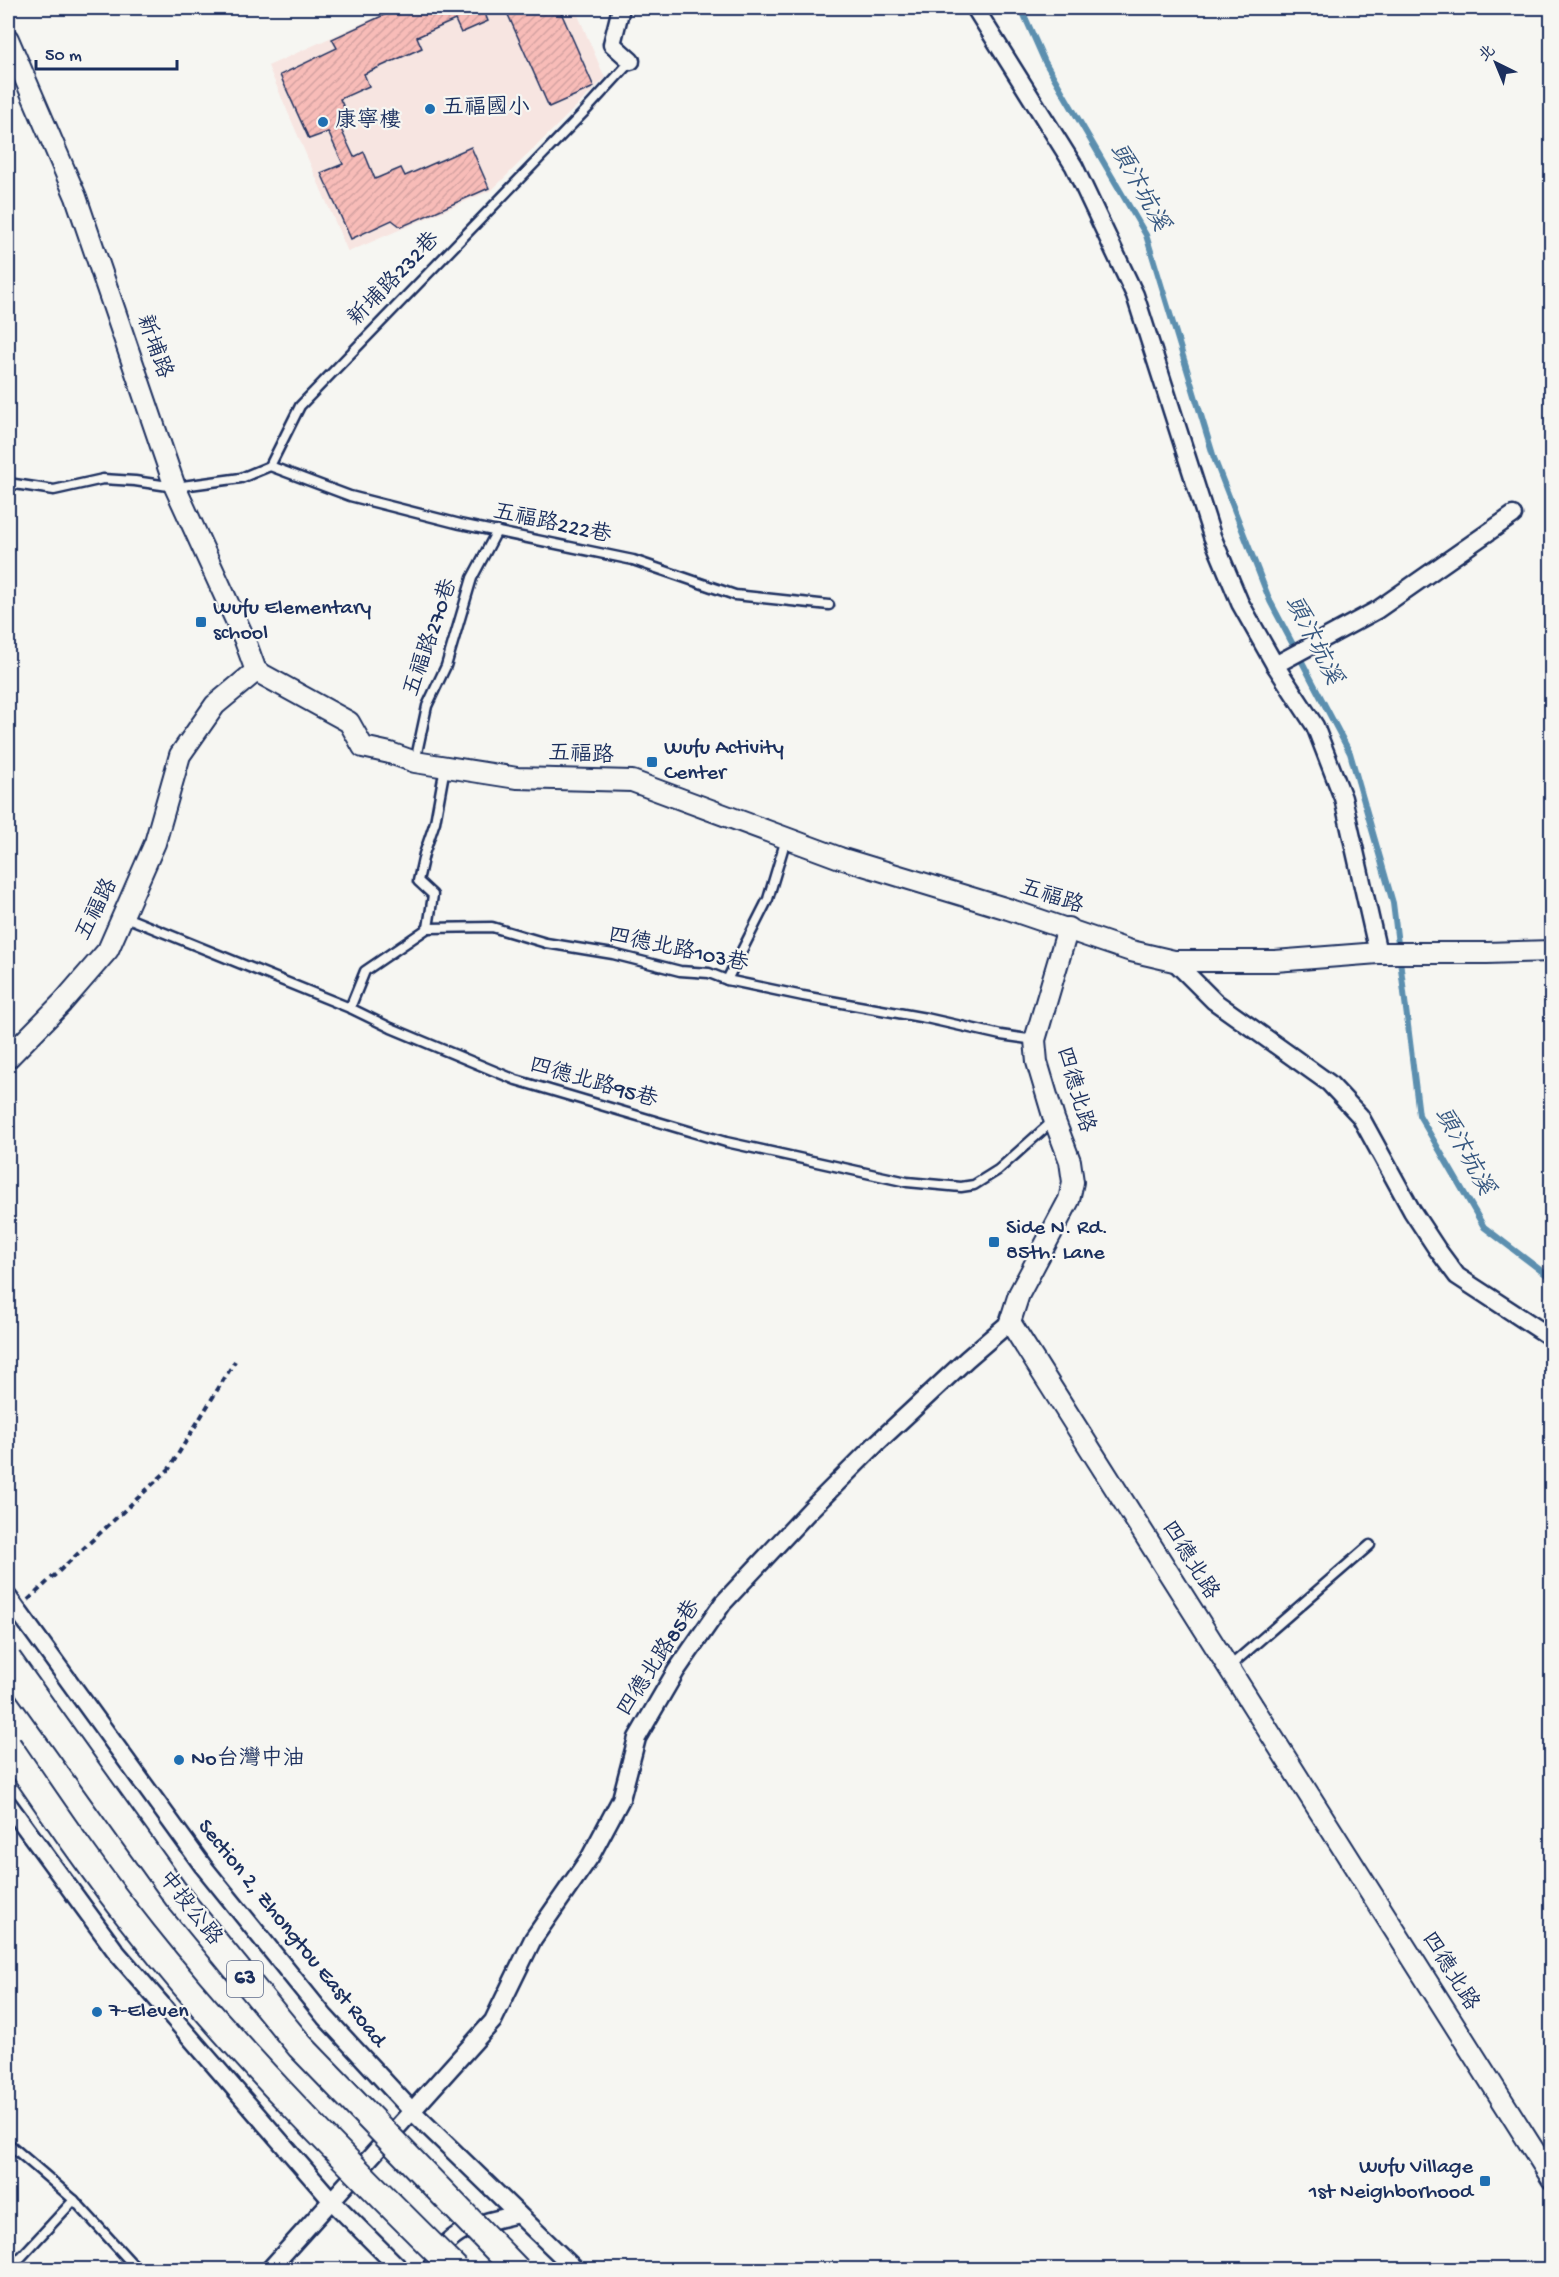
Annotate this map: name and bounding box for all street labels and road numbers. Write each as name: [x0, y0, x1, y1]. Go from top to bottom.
street label: 新埔路232巷: [342, 226, 446, 333]
street label: 新埔路: [129, 311, 178, 382]
street label: 五福路222巷: [490, 498, 614, 550]
street label: 五福路270巷: [398, 575, 464, 700]
street label: 五福路: [548, 740, 615, 770]
street label: 五福路: [70, 874, 125, 945]
street label: 五福路: [1016, 874, 1087, 921]
street label: 四德北路103巷: [605, 921, 751, 979]
street label: 四德北路: [1049, 1044, 1101, 1136]
street label: 四德北路95巷: [526, 1051, 661, 1115]
street label: 四德北路: [1155, 1516, 1225, 1605]
street label: 四德北路85巷: [611, 1595, 707, 1722]
street label: Section 2, Zhongtou East Road: [191, 1815, 392, 2055]
street label: 中投公路: [152, 1865, 228, 1952]
street label: 四德北路: [1415, 1927, 1485, 2016]
road number: 63: [227, 1961, 263, 1997]

